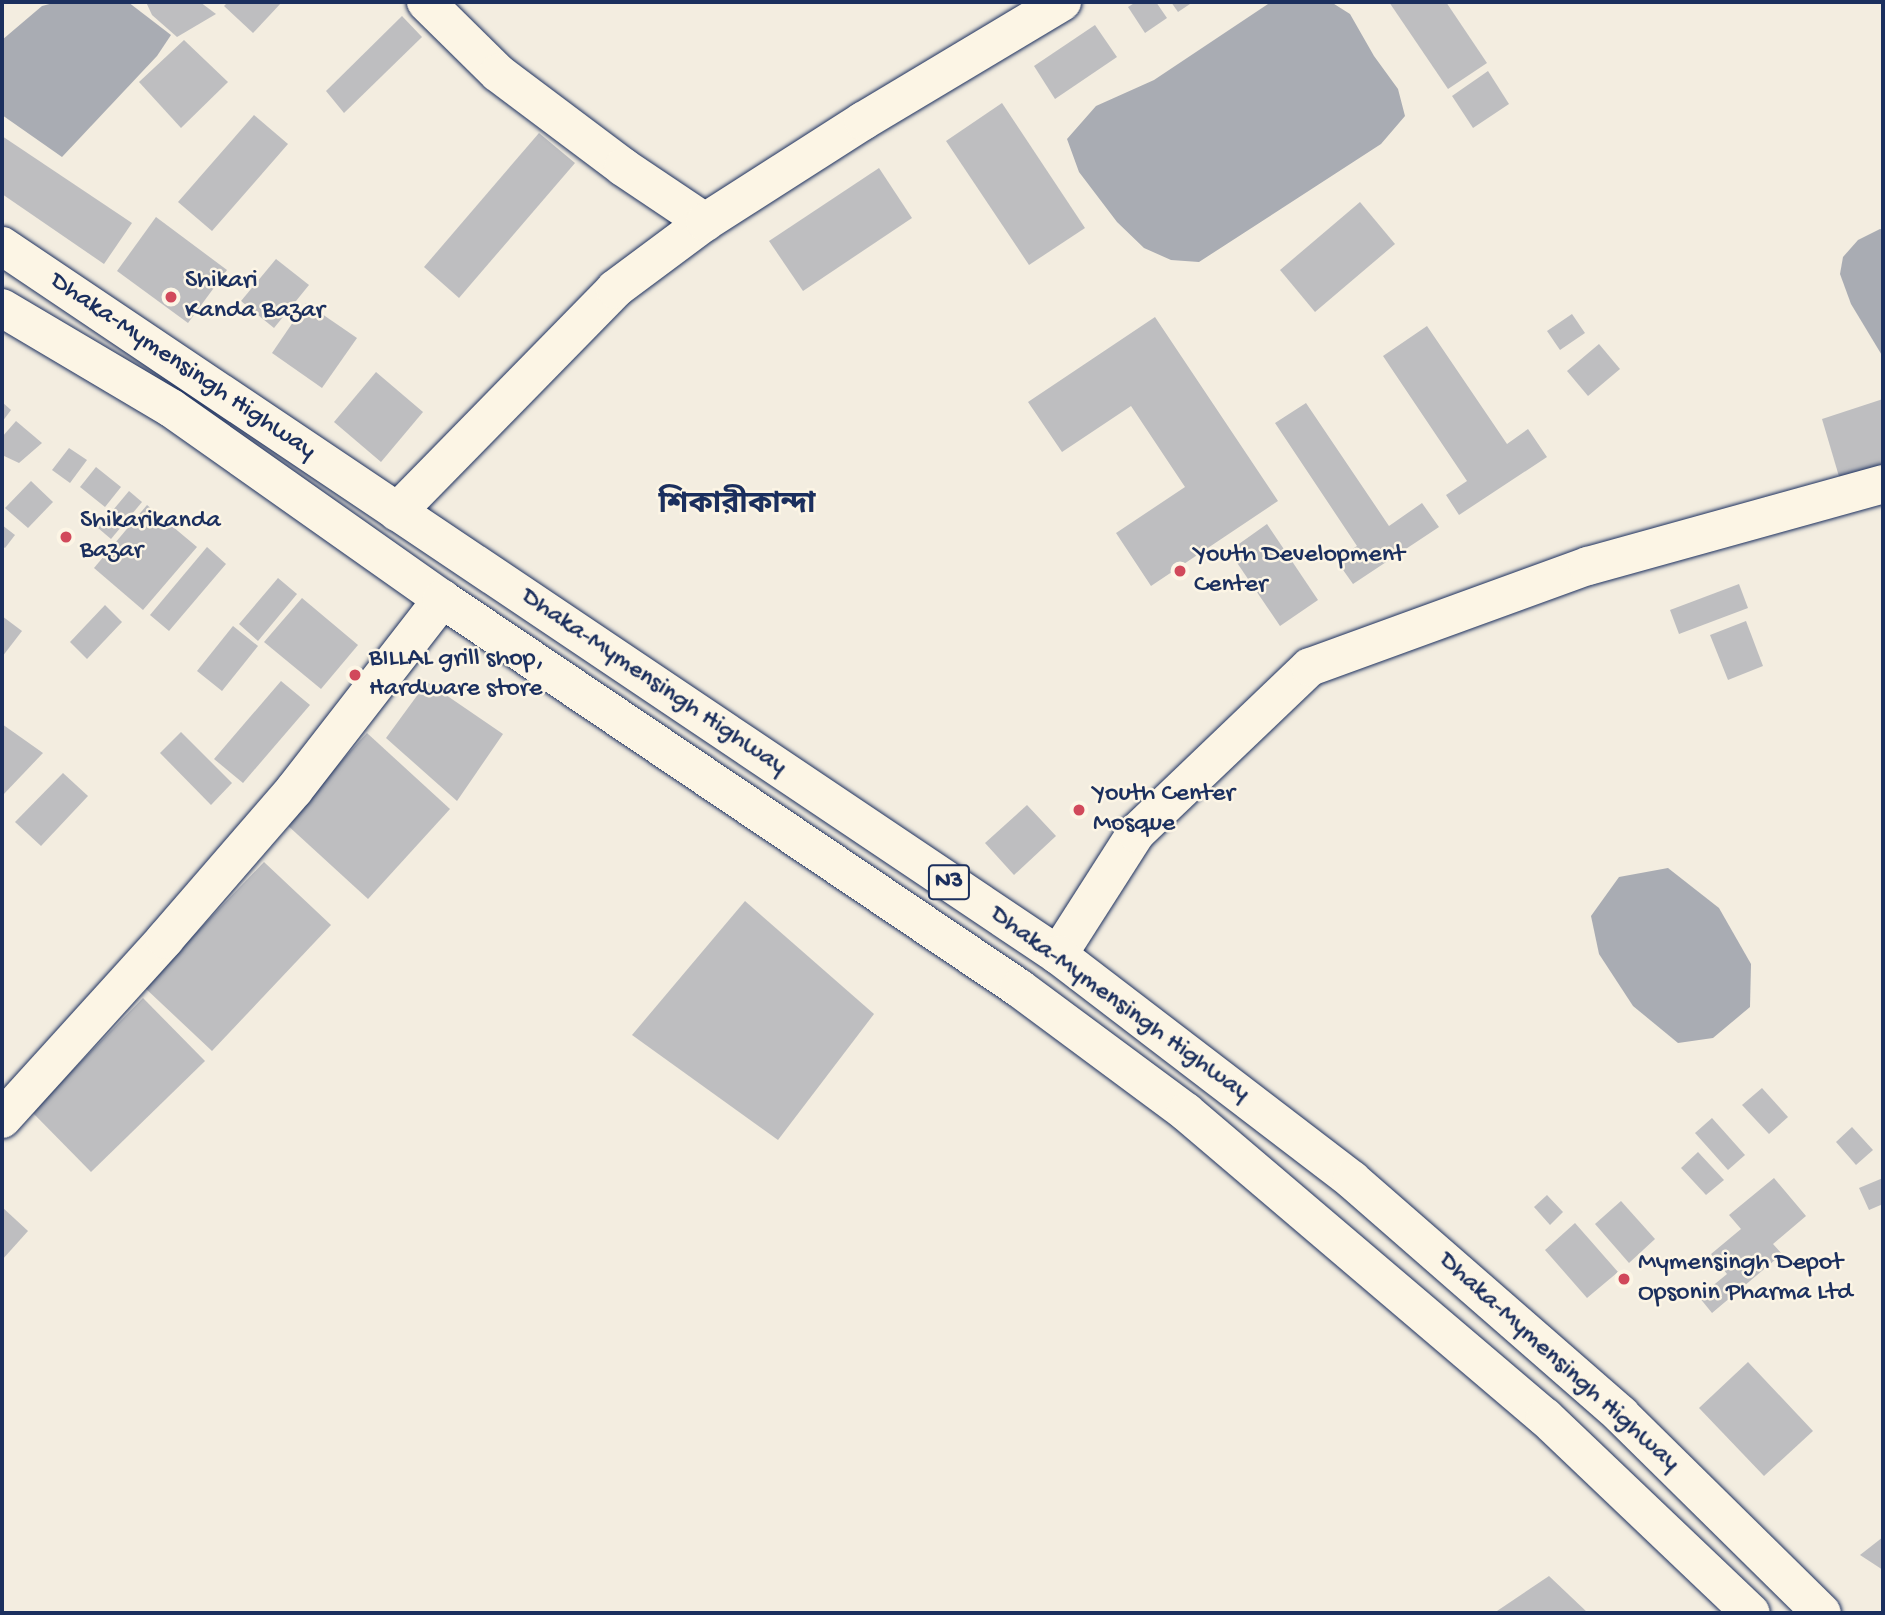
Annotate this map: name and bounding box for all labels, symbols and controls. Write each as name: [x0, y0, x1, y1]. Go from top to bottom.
street label: Dhaka-Mymensingh Highway: [43, 266, 321, 468]
place label: Shikari Kanda Bazar: [185, 266, 325, 328]
marker: Shikari Kanda Bazar: [163, 289, 179, 305]
district label: শিকারীকান্দা: [659, 489, 815, 525]
place label: Shikarikanda Bazar: [80, 506, 221, 568]
marker: Shikarikanda Bazar: [58, 529, 74, 545]
place label: Youth Development Center: [1194, 540, 1405, 602]
marker: Youth Development Center: [1172, 563, 1188, 579]
street label: Dhaka-Mymensingh Highway: [514, 582, 792, 784]
place label: BILLAL grill shop, Hardware store: [369, 644, 544, 706]
marker: BILLAL grill shop, Hardware store: [347, 667, 363, 683]
place label: Youth Center Mosque: [1093, 779, 1235, 840]
marker: Youth Center Mosque: [1071, 802, 1087, 818]
road number: N3: [926, 862, 972, 902]
street label: Dhaka-Mymensingh Highway: [983, 900, 1255, 1110]
street label: Dhaka-Mymensingh Highway: [1431, 1246, 1685, 1480]
place label: Mymensingh Depot Opsonin Pharma Ltd: [1638, 1248, 1852, 1310]
marker: Mymensingh Depot Opsonin Pharma Ltd: [1616, 1271, 1632, 1287]

